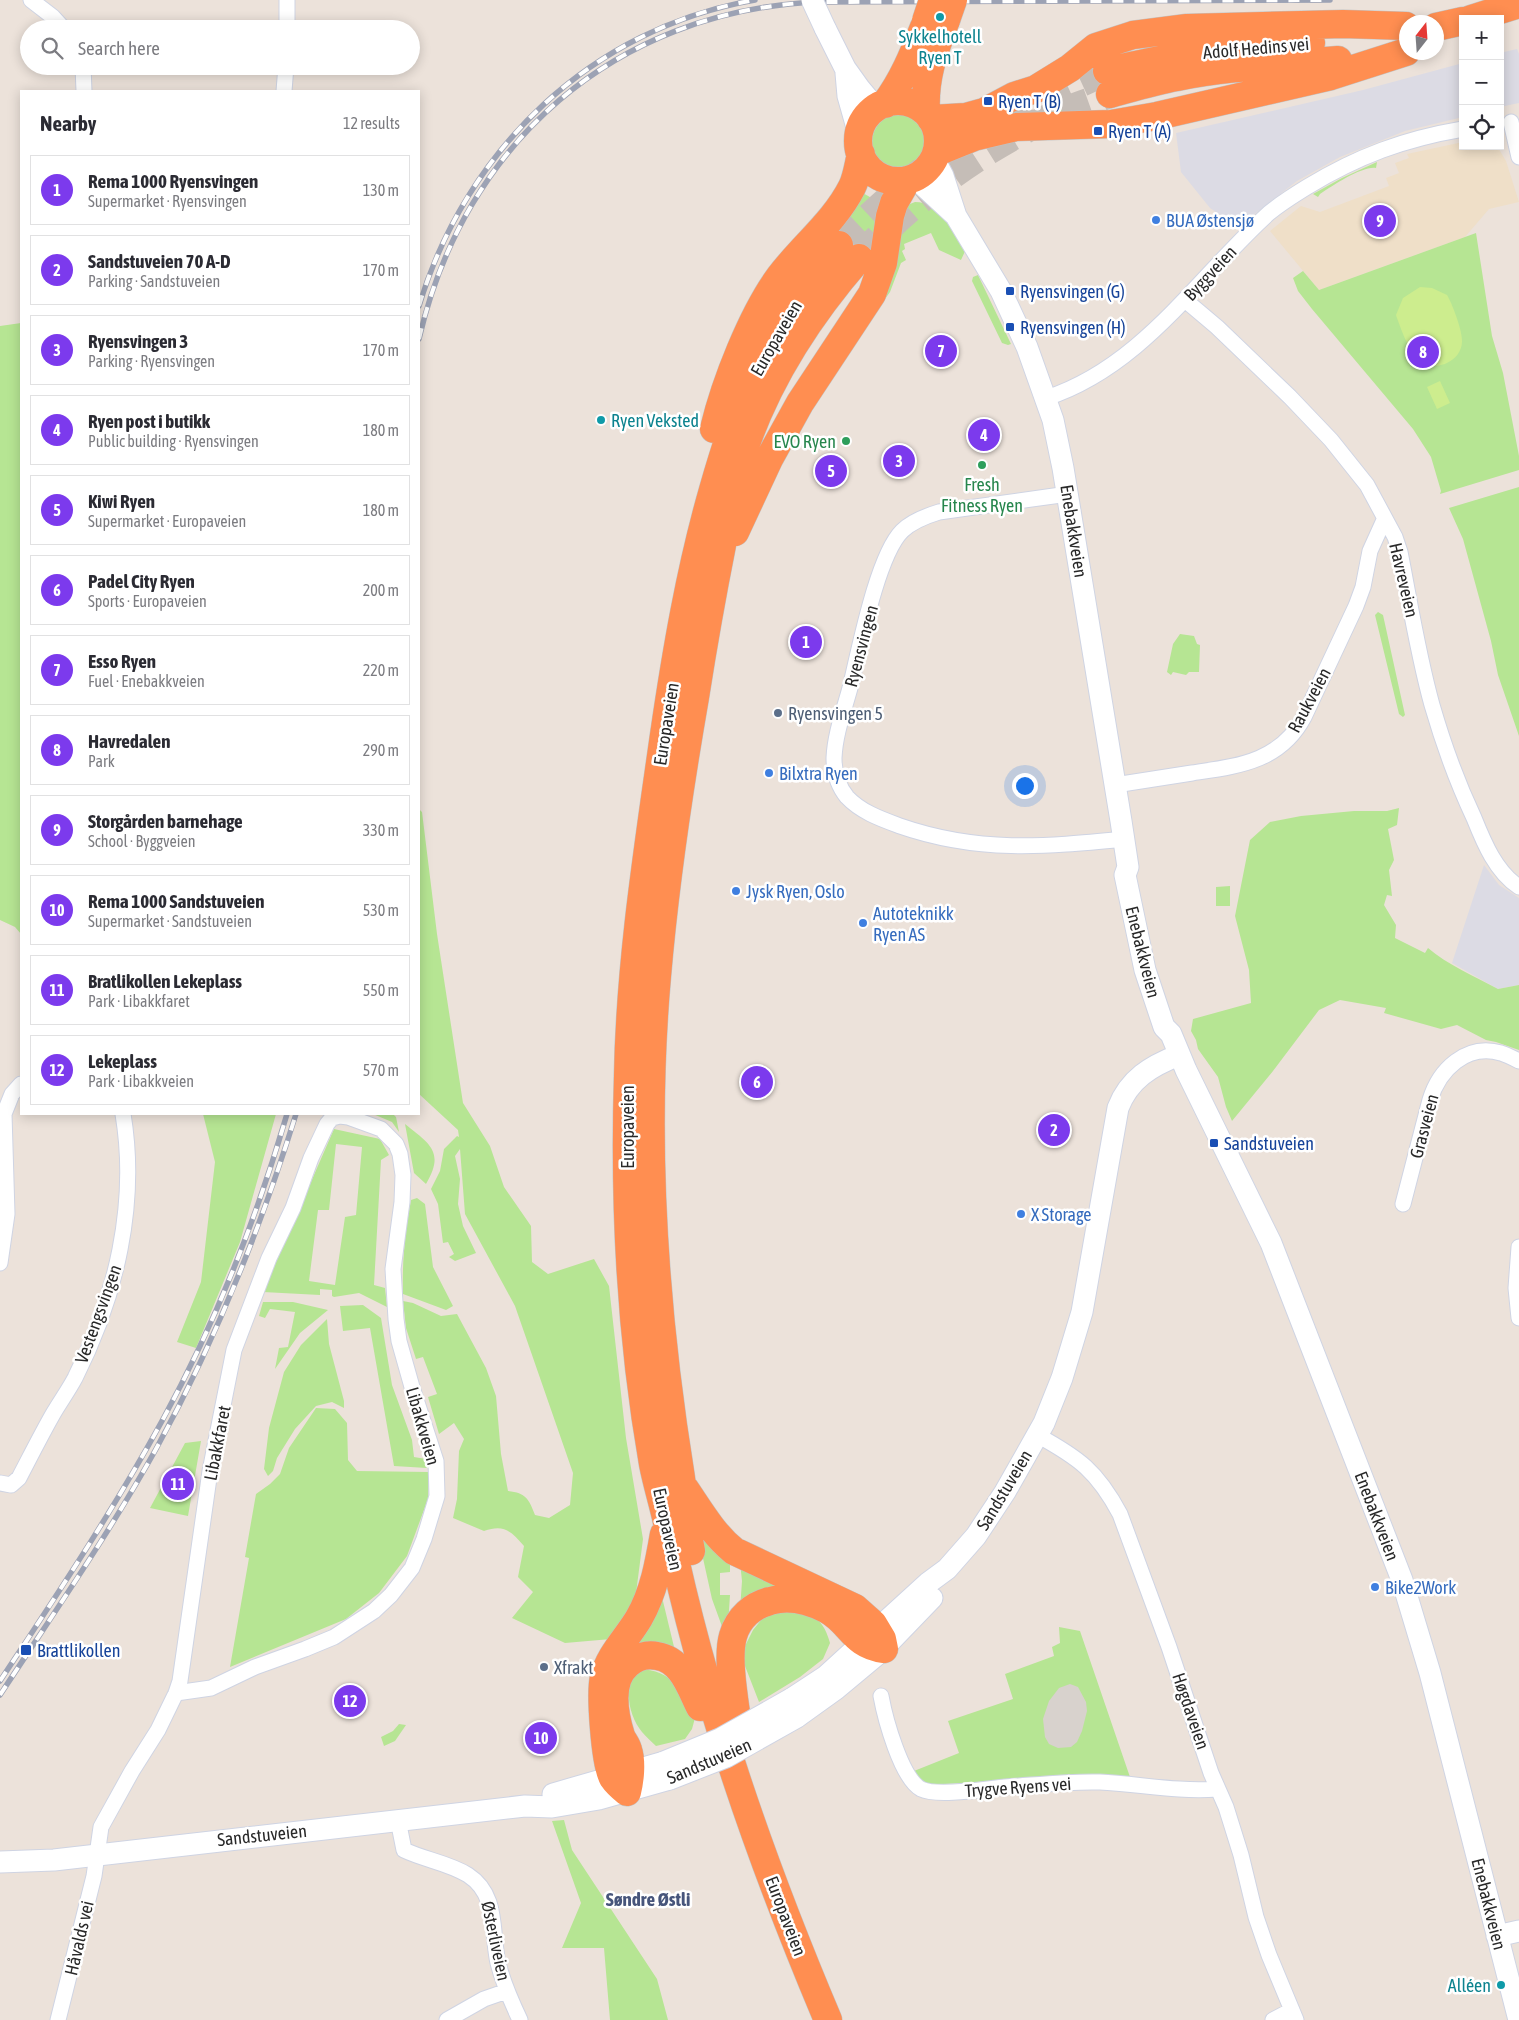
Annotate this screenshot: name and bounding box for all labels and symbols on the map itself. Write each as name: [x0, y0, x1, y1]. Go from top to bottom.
marker: Sykkelhotell Ryen T: [934, 11, 946, 23]
north arrow: [1399, 15, 1444, 60]
place label: Sykkelhotell Ryen T: [898, 26, 982, 68]
street label: Adolf Hedins vei: [1202, 33, 1310, 63]
place label: Ryen T (B): [998, 91, 1061, 112]
marker: Ryen T (B): [982, 95, 994, 107]
place label: Ryen T (A): [1108, 121, 1171, 142]
marker: Ryen T (A): [1092, 125, 1104, 137]
pin: 9: [1364, 202, 1396, 240]
place label: BUA Østensjø: [1166, 210, 1254, 231]
marker: BUA Østensjø: [1150, 214, 1162, 226]
street label: Byggveien: [1179, 241, 1241, 305]
place label: Ryensvingen (G): [1020, 281, 1125, 302]
marker: Ryensvingen (G): [1004, 285, 1016, 297]
street label: Europaveien: [746, 297, 806, 379]
place label: Ryensvingen (H): [1020, 317, 1126, 338]
marker: Ryensvingen (H): [1004, 321, 1016, 333]
pin: 7: [925, 332, 957, 370]
pin: 8: [1407, 333, 1439, 371]
place label: Ryen Veksted: [611, 410, 699, 431]
marker: Ryen Veksted: [595, 414, 607, 426]
pin: 4: [968, 416, 1000, 454]
place label: EVO Ryen: [774, 431, 836, 452]
marker: EVO Ryen: [840, 435, 852, 447]
pin: 3: [883, 442, 915, 480]
pin: 5: [815, 452, 847, 490]
marker: Fresh Fitness Ryen: [976, 459, 988, 471]
place label: Fresh Fitness Ryen: [941, 474, 1023, 516]
street label: Enebakkveien: [1056, 483, 1092, 579]
street label: Havreveien: [1385, 541, 1423, 619]
street label: Ryensvingen: [840, 603, 882, 689]
pin: 1: [790, 623, 822, 661]
street label: Raukveien: [1283, 664, 1335, 736]
street label: Europaveien: [649, 681, 683, 767]
place label: Ryensvingen 5: [788, 703, 883, 724]
marker: Ryensvingen 5: [772, 707, 784, 719]
place label: Bilxtra Ryen: [779, 763, 858, 784]
marker: Bilxtra Ryen: [763, 767, 775, 779]
your location: [1012, 773, 1038, 799]
place label: Jysk Ryen, Oslo: [746, 881, 845, 902]
marker: Jysk Ryen, Oslo: [730, 885, 742, 897]
place label: Autoteknikk Ryen AS: [873, 903, 954, 945]
street label: Enebakkveien: [1121, 904, 1165, 1000]
marker: Autoteknikk Ryen AS: [857, 917, 869, 929]
pin: 6: [741, 1063, 773, 1101]
street label: Europaveien: [617, 1085, 638, 1169]
street label: Grasveien: [1405, 1092, 1443, 1160]
pin: 2: [1038, 1111, 1070, 1149]
place label: Sandstuveien: [1224, 1133, 1314, 1154]
marker: Sandstuveien: [1208, 1137, 1220, 1149]
place label: X Storage: [1031, 1204, 1091, 1225]
marker: X Storage: [1015, 1208, 1027, 1220]
street label: Vestengsvingen: [70, 1262, 126, 1366]
street label: Libakkveien: [402, 1385, 444, 1467]
street label: Libakkfaret: [199, 1404, 235, 1482]
street label: Sandstuveien: [972, 1446, 1036, 1534]
pin: 11: [162, 1465, 194, 1503]
street label: Enebakkveien: [1350, 1468, 1404, 1564]
street label: Europaveien: [649, 1486, 687, 1572]
place label: Bike2Work: [1385, 1577, 1456, 1598]
marker: Bike2Work: [1369, 1581, 1381, 1593]
place label: Brattlikollen: [37, 1640, 120, 1661]
marker: Brattlikollen: [19, 1643, 33, 1657]
place label: Xfrakt: [554, 1657, 594, 1678]
marker: Xfrakt: [538, 1661, 550, 1673]
street label: Høgdaveien: [1168, 1670, 1214, 1752]
pin: 12: [334, 1682, 366, 1720]
pin: 10: [525, 1719, 557, 1757]
street label: Sandstuveien: [664, 1734, 754, 1788]
street label: Trygve Ryens vei: [964, 1773, 1072, 1801]
street label: Sandstuveien: [216, 1820, 308, 1850]
street label: Enebakkveien: [1467, 1856, 1511, 1952]
street label: Europaveien: [761, 1873, 811, 1959]
district label: Søndre Østli: [606, 1888, 690, 1910]
street label: Håvalds vei: [60, 1899, 98, 1977]
street label: Østerliveien: [477, 1899, 515, 1983]
place label: Alléen: [1448, 1975, 1491, 1996]
marker: Alléen: [1495, 1979, 1507, 1991]

